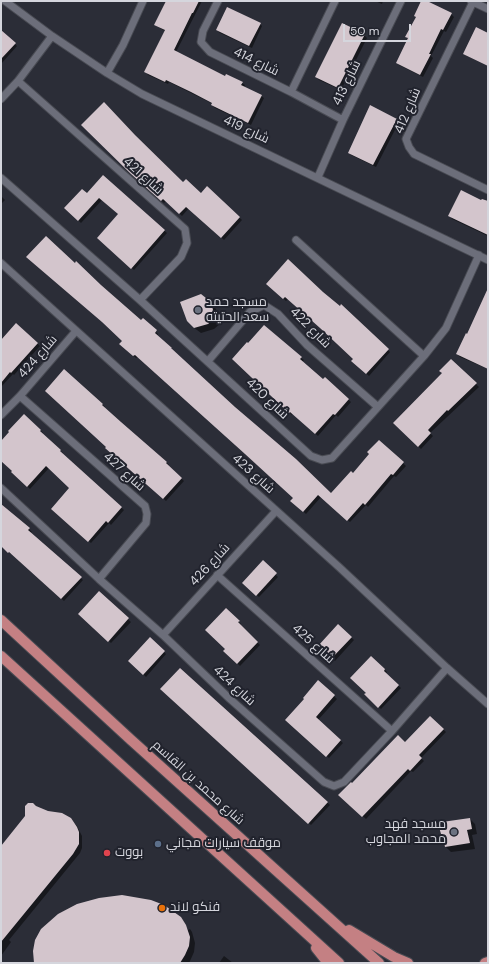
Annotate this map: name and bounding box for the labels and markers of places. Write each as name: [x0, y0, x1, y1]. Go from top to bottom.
place label: مسجد حمد سعد الحتيته: [206, 295, 269, 326]
marker: مسجد حمد سعد الحتيته: [193, 305, 203, 315]
place label: مسجد فهد محمد المجاوب: [366, 817, 446, 848]
marker: مسجد فهد محمد المجاوب: [449, 827, 459, 837]
place label: موقف سيارات مجاني: [166, 836, 281, 852]
marker: موقف سيارات مجاني: [153, 839, 163, 849]
place label: بووت: [115, 845, 143, 861]
marker: بووت: [102, 848, 112, 858]
place label: فنكو لاند: [170, 900, 220, 916]
marker: فنكو لاند: [157, 903, 167, 913]

